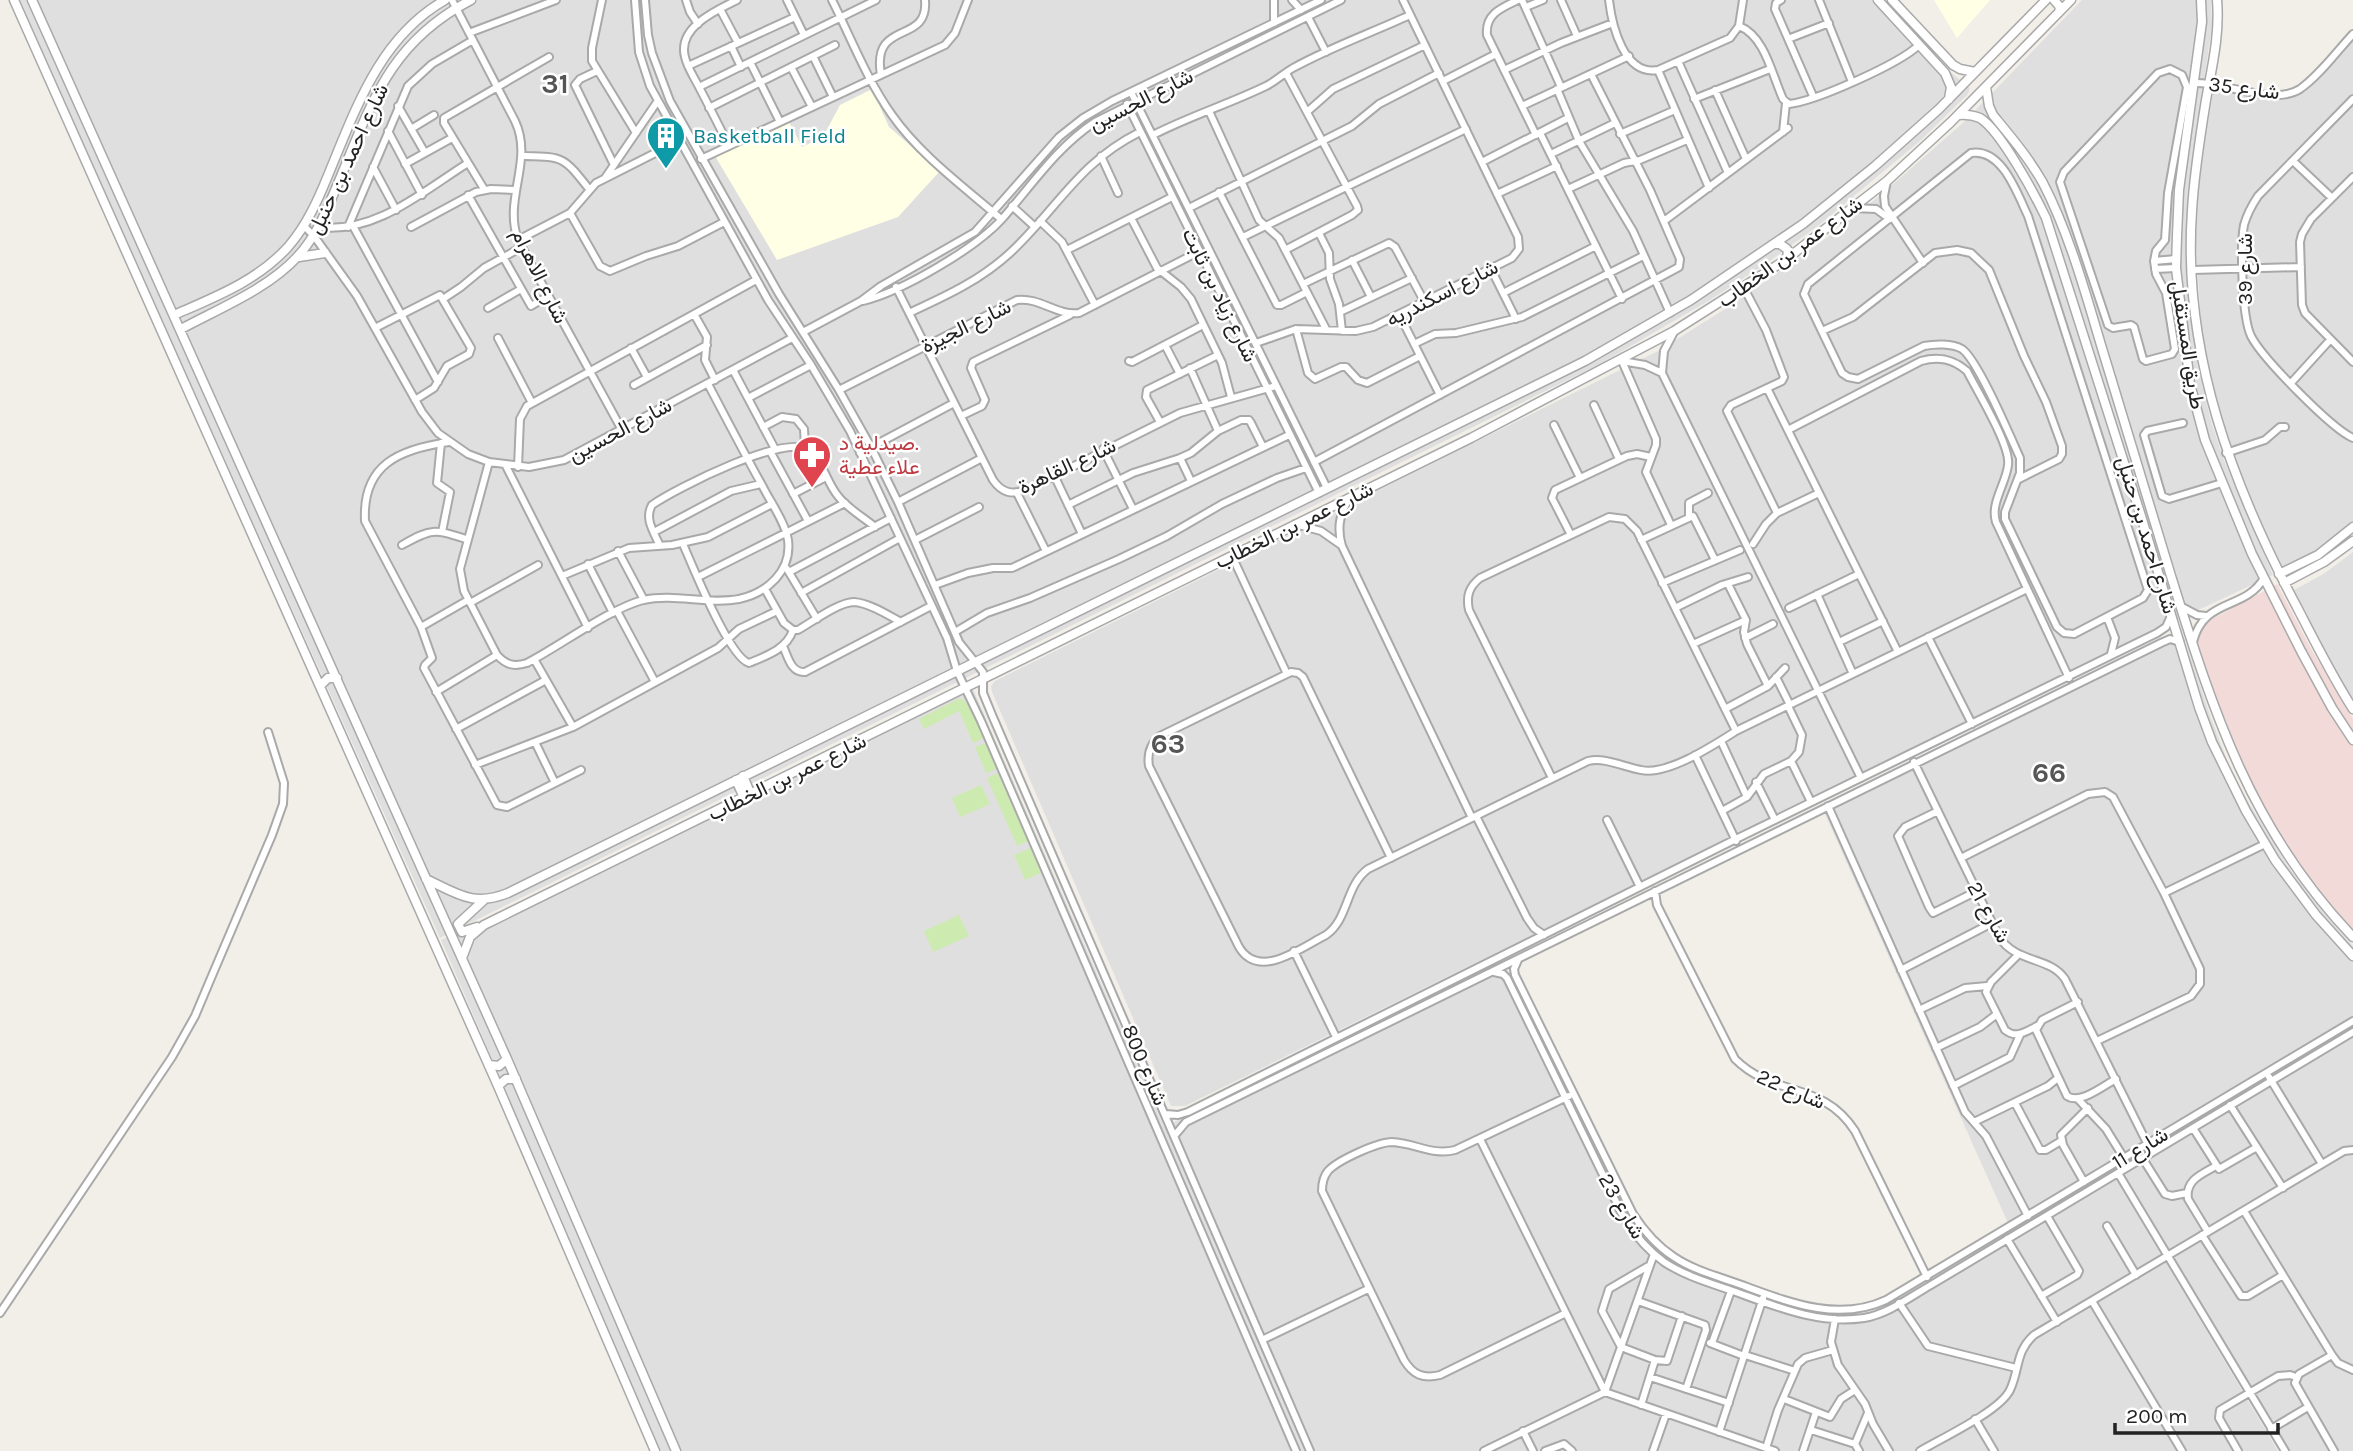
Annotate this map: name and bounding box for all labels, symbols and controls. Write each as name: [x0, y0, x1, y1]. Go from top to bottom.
street label: شارع الحسين: [1085, 64, 1198, 138]
district label: 31: [541, 67, 569, 100]
street label: شارع 35: [2207, 72, 2281, 106]
street label: شارع احمد بن حنبل: [303, 80, 395, 239]
building icon: Basketball Field: [645, 115, 687, 170]
place label: Basketball Field: [693, 124, 846, 148]
street label: شارع عمر بن الخطاب: [1713, 191, 1868, 314]
street label: شارع زياد بن ثابت: [1175, 224, 1263, 367]
street label: شارع الاهرام: [505, 225, 573, 328]
street label: شارع 39: [2233, 233, 2259, 305]
street label: شارع اسكندريه: [1382, 255, 1503, 333]
street label: طريق المستقبل: [2165, 279, 2210, 411]
street label: شارع الجيزة: [917, 294, 1016, 360]
street label: شارع الحسين: [564, 393, 677, 469]
place label: صيدلية د. علاء عطية: [839, 431, 920, 479]
street label: شارع القاهرة: [1014, 433, 1120, 501]
pharmacy icon: صيدلية د. علاء عطية: [791, 434, 833, 489]
street label: شارع احمد بن حنبل: [2110, 453, 2182, 617]
street label: شارع عمر بن الخطاب: [1211, 476, 1378, 575]
district label: 63: [1151, 727, 1185, 760]
street label: شارع عمر بن الخطاب: [704, 728, 871, 827]
district label: 66: [2032, 756, 2066, 789]
street label: شارع 21: [1961, 877, 2016, 948]
street label: شارع 800: [1115, 1021, 1173, 1110]
street label: شارع 22: [1753, 1064, 1829, 1116]
street label: شارع 11: [2108, 1122, 2173, 1176]
street label: شارع 23: [1592, 1169, 1650, 1244]
scale bar: [2115, 1392, 2278, 1436]
text: 200 m: [2126, 1404, 2188, 1428]

